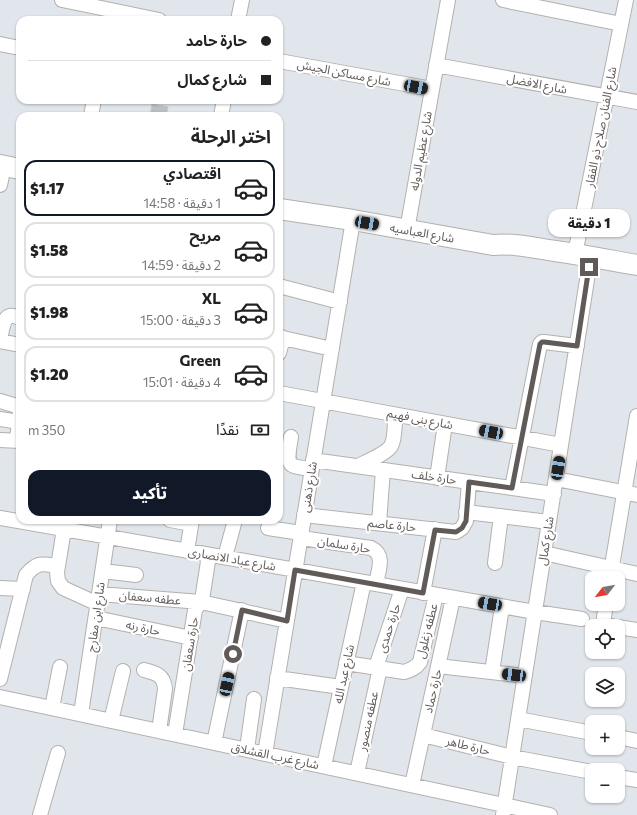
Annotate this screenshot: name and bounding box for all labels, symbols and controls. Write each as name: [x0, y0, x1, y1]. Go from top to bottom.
text: حارة حامد: [186, 31, 247, 49]
street label: شارع مساكن الجيش: [296, 56, 392, 91]
street label: شارع الفنان صلاح ذو الفقار: [581, 65, 622, 190]
text: شارع كمال: [178, 70, 247, 88]
street label: شارع الافضل: [505, 70, 568, 99]
car: [403, 79, 429, 95]
street label: شارع عظيم الدوله: [406, 110, 437, 192]
text: اختر الرحلة: [191, 125, 271, 147]
text: اقتصادي: [163, 164, 221, 182]
icon: car: [233, 170, 269, 206]
text: $1.17: [30, 179, 64, 197]
text: 1 دقيقة · 14:58: [143, 195, 221, 211]
callout: 1 دقيقة: [548, 209, 630, 237]
car: [354, 215, 380, 231]
text: 1 دقيقة: [568, 215, 610, 231]
street label: شارع العباسيه: [388, 219, 456, 248]
text: مريح: [189, 226, 221, 244]
icon: car: [233, 232, 269, 268]
text: $1.58: [30, 241, 68, 259]
text: 2 دقيقة · 14:59: [142, 257, 221, 273]
route end: [580, 258, 598, 276]
text: XL: [202, 289, 221, 307]
icon: car: [233, 294, 269, 330]
text: $1.98: [30, 303, 68, 321]
text: 3 دقيقة · 15:00: [140, 312, 221, 328]
text: Green: [180, 351, 221, 369]
icon: car: [233, 356, 269, 392]
text: $1.20: [30, 365, 69, 383]
text: 4 دقيقة · 15:01: [143, 374, 221, 390]
street label: شارع بنى فهيم: [385, 405, 454, 434]
icon: cash: [249, 419, 271, 441]
text: نقدًا: [216, 420, 239, 438]
text: 350 m: [28, 422, 65, 438]
car: [478, 424, 504, 440]
car: [550, 455, 566, 481]
street label: شارع ذهنى: [297, 460, 322, 514]
street label: حارة خلف: [410, 466, 458, 487]
button: تأكيد: [28, 470, 271, 516]
street label: حارة عاصم: [367, 514, 417, 536]
street label: شارع كمال: [534, 515, 559, 567]
street label: حارة سلمان: [317, 533, 372, 556]
street label: شارع عباد الانصارى: [187, 543, 277, 576]
north arrow: [585, 571, 625, 611]
map controls: [585, 571, 625, 803]
street label: شارع ابن مفارج: [83, 581, 110, 653]
street label: عطفه سعفان: [119, 587, 182, 608]
car: [477, 596, 503, 612]
street label: حارة حمدى: [373, 601, 404, 654]
street label: عطفه زغلول: [412, 602, 441, 660]
street label: حارة سعفان: [178, 616, 201, 672]
street label: حارة رنه: [125, 617, 162, 638]
button: locate: [585, 619, 625, 659]
street label: شارع عبد الله: [330, 643, 359, 705]
route start: [224, 645, 242, 663]
street label: حارة حماد: [420, 667, 445, 714]
button: layers: [585, 667, 625, 707]
car: [501, 668, 527, 682]
car: [219, 671, 235, 697]
street label: عطفه منصور: [354, 690, 381, 753]
button: +: [585, 715, 625, 755]
street label: حارة طاهر: [444, 733, 492, 758]
street label: شارع غرب القشلاق: [229, 739, 320, 774]
button: −: [585, 763, 625, 803]

